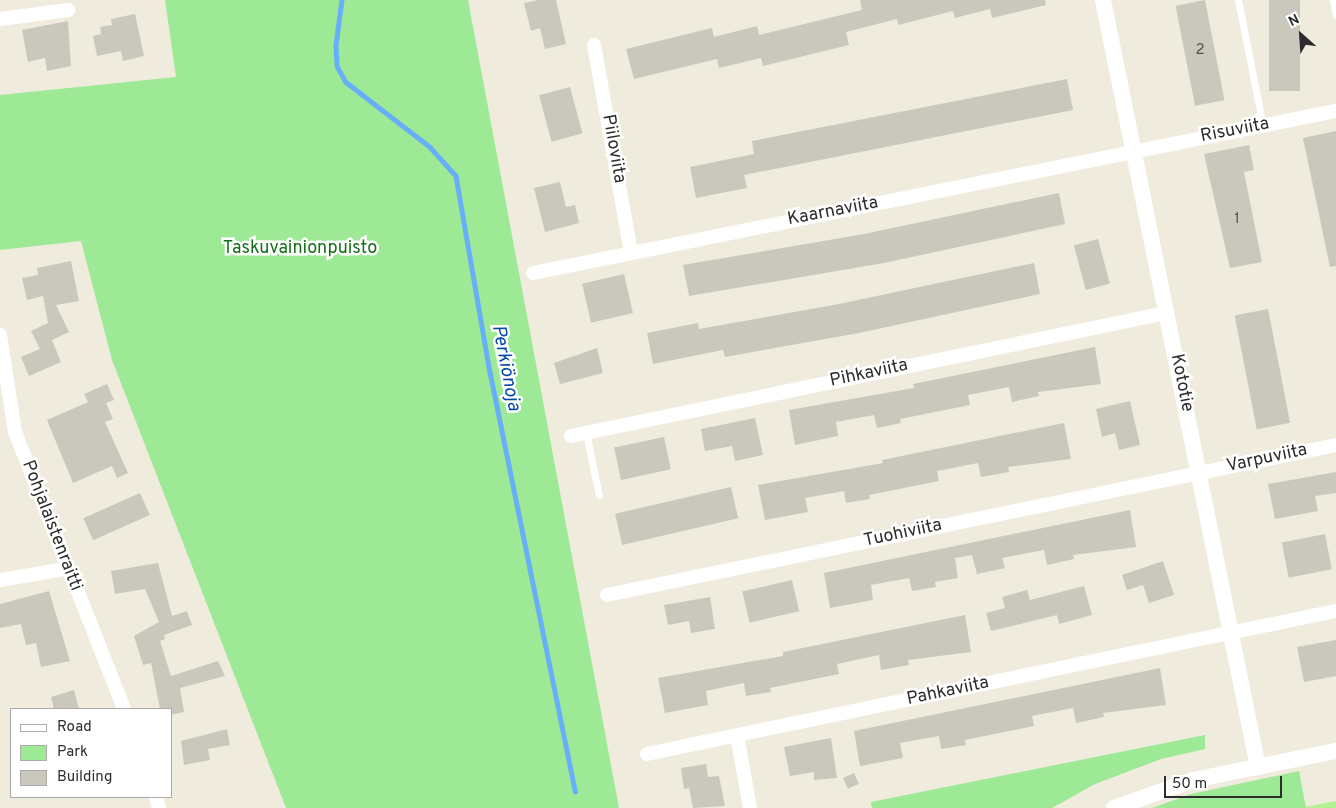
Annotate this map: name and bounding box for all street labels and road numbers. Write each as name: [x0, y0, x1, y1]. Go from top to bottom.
street label: Piiloviita: [596, 113, 630, 185]
street label: Risuviita: [1199, 114, 1271, 148]
street label: Kaarnaviita: [786, 193, 880, 231]
street label: Kototie: [1165, 352, 1197, 414]
street label: Pihkaviita: [828, 355, 910, 393]
street label: Varpuviita: [1225, 440, 1309, 478]
street label: Pohjalaistenraitti: [16, 458, 86, 594]
street label: Tuohiviita: [862, 515, 944, 553]
street label: Pahkaviita: [905, 673, 991, 711]

